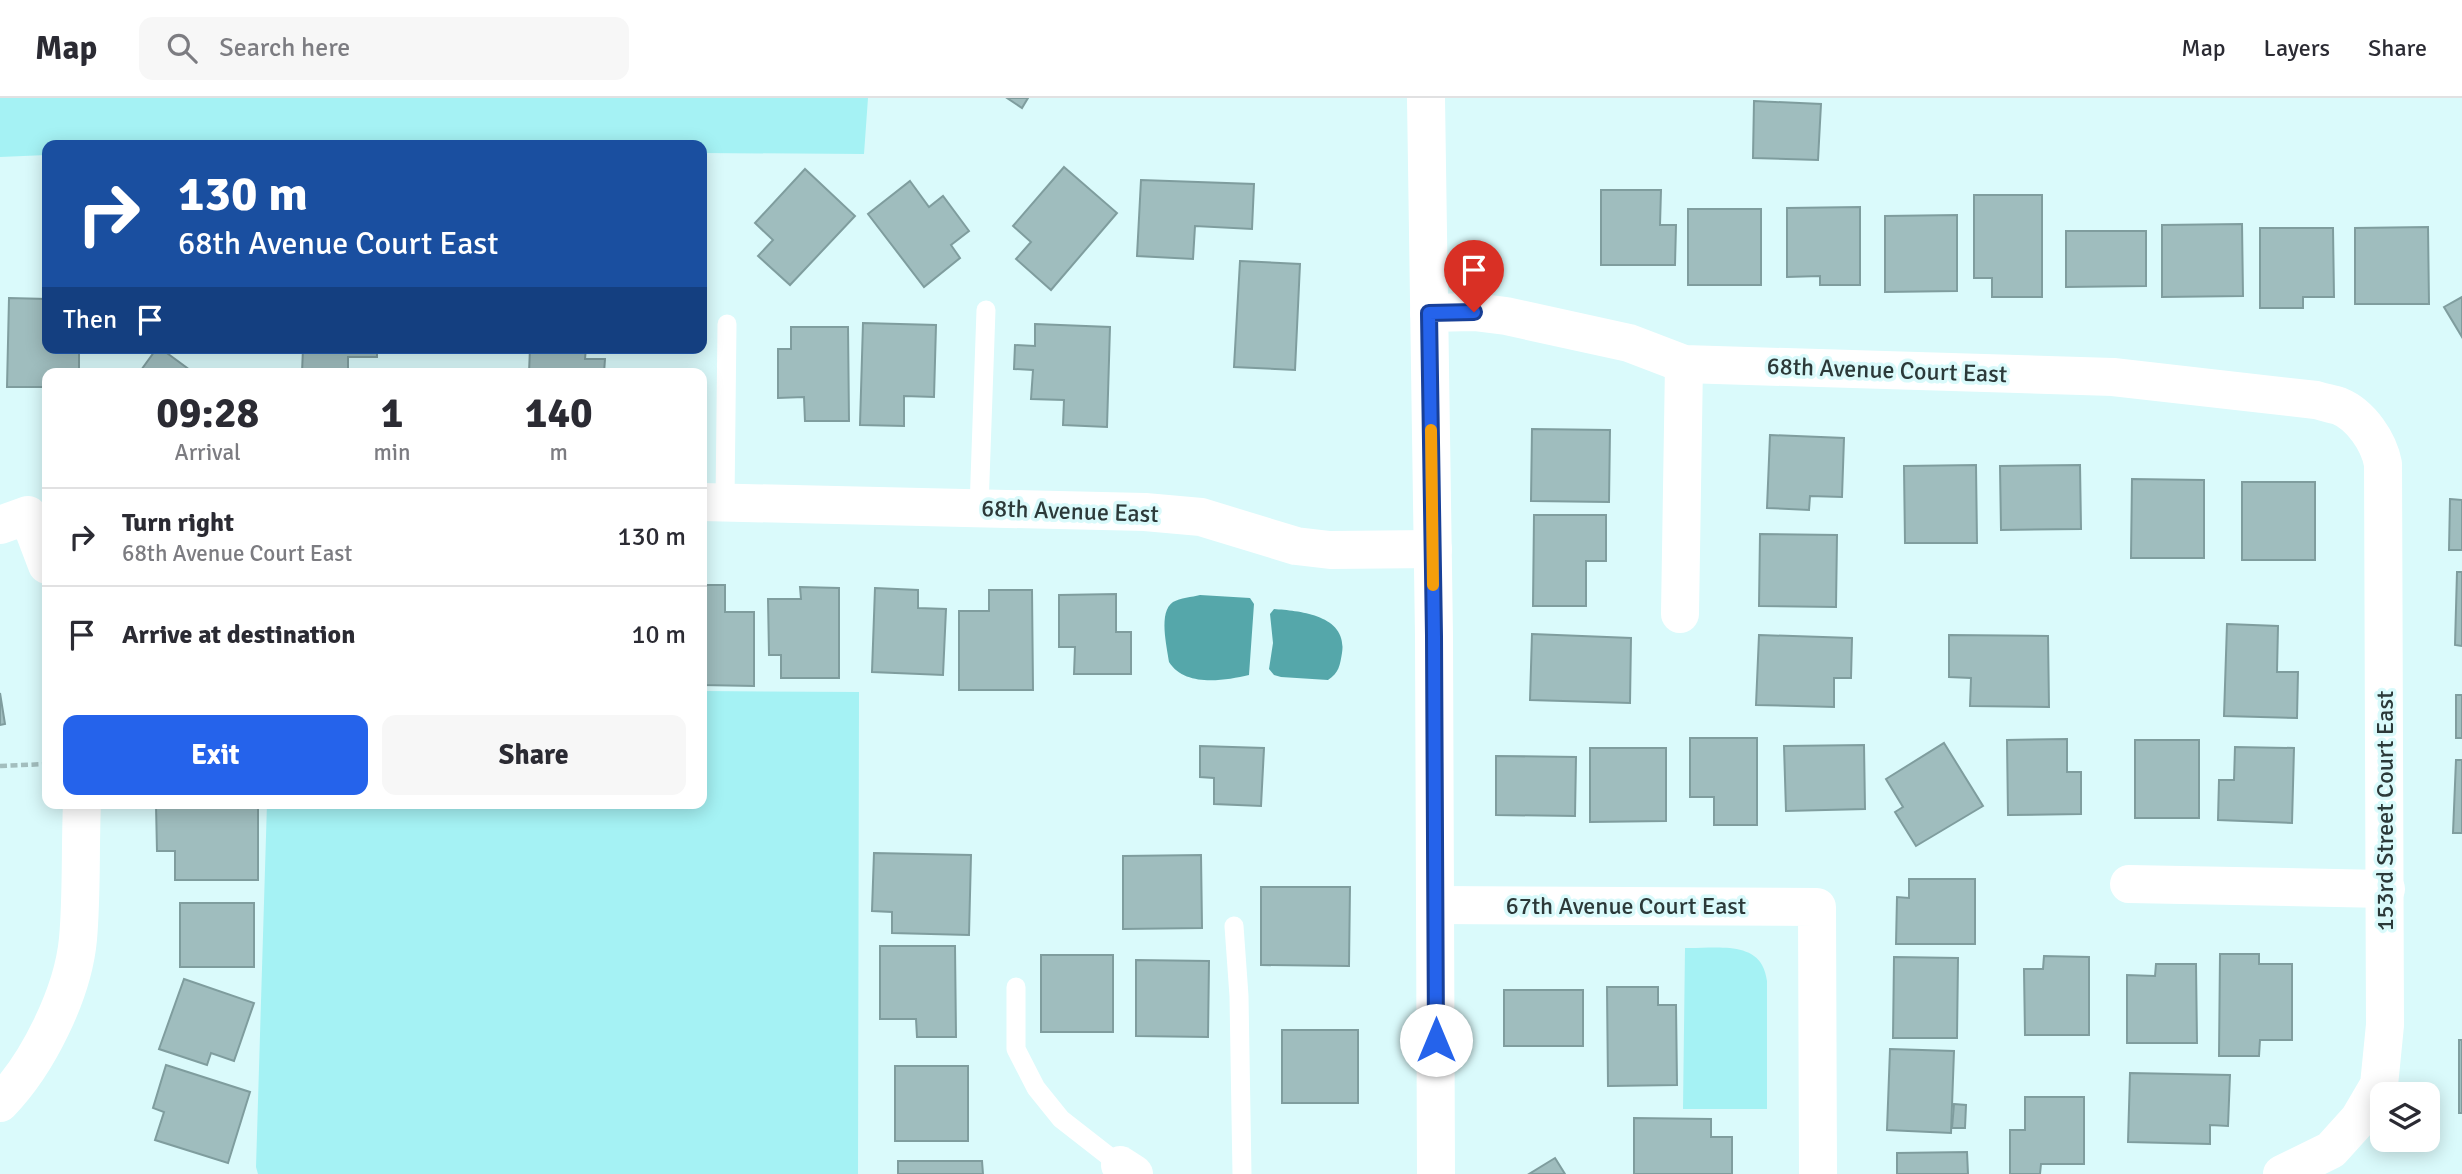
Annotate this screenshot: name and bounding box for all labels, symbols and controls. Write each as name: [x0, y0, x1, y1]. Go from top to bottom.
search box: [139, 17, 629, 80]
text: Map: [35, 28, 97, 69]
icon: search: [163, 29, 201, 67]
text: Search here: [219, 32, 350, 64]
text: Map: [2181, 33, 2226, 63]
text: Layers: [2264, 33, 2330, 63]
text: Share: [2368, 33, 2427, 63]
text: 130 m: [178, 164, 308, 224]
icon: right: [63, 168, 154, 259]
text: 68th Avenue Court East: [178, 224, 499, 263]
pin: [1444, 240, 1504, 312]
icon: arrive: [1455, 251, 1493, 289]
icon: arrive: [131, 301, 169, 339]
text: Then: [63, 304, 117, 336]
street label: 68th Avenue Court East: [1766, 351, 2008, 389]
text: 09:28: [156, 388, 259, 439]
text: 1: [381, 388, 403, 439]
text: 140: [525, 388, 593, 439]
text: Arrival: [175, 438, 241, 467]
text: min: [373, 438, 411, 467]
text: m: [550, 438, 568, 467]
street label: 68th Avenue East: [981, 493, 1159, 529]
text: Turn right: [122, 507, 234, 539]
icon: right: [63, 518, 101, 556]
text: 130 m: [617, 521, 686, 553]
text: 68th Avenue Court East: [122, 539, 352, 568]
icon: arrive: [63, 616, 101, 654]
text: Arrive at destination: [122, 619, 355, 651]
text: 10 m: [631, 619, 686, 651]
street label: 153rd Street Court East: [2370, 691, 2400, 931]
button: Exit: [63, 715, 368, 795]
button: Share: [382, 715, 686, 795]
street label: 67th Avenue Court East: [1506, 891, 1746, 921]
position arrow: [1399, 1003, 1473, 1077]
map controls: [2370, 1082, 2440, 1152]
button: layers: [2370, 1082, 2440, 1152]

